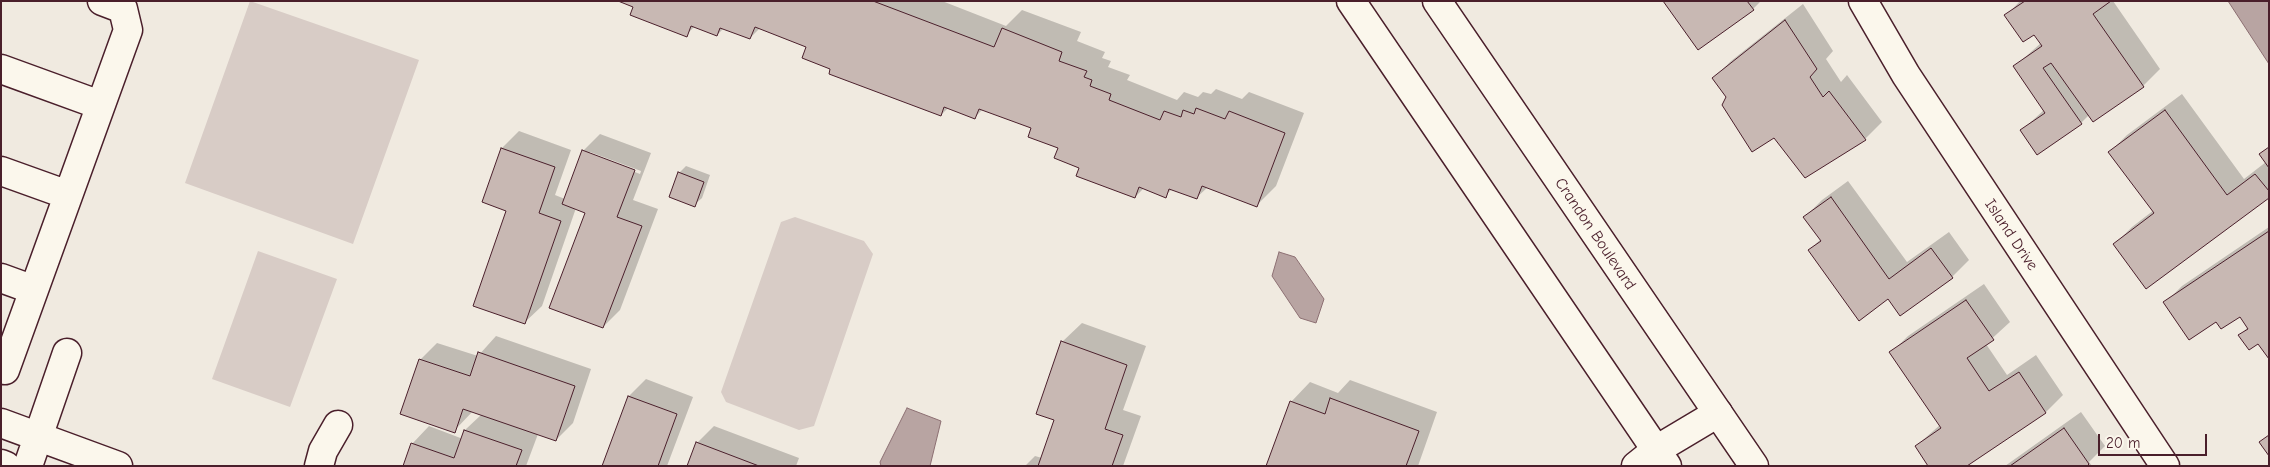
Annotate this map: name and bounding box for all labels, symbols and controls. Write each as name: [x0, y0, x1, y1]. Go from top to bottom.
street label: Crandon Boulevard: [1550, 174, 1640, 294]
street label: Island Drive: [1980, 196, 2042, 274]
scale bar: [2100, 424, 2209, 456]
text: 20 m: [2106, 434, 2140, 452]

